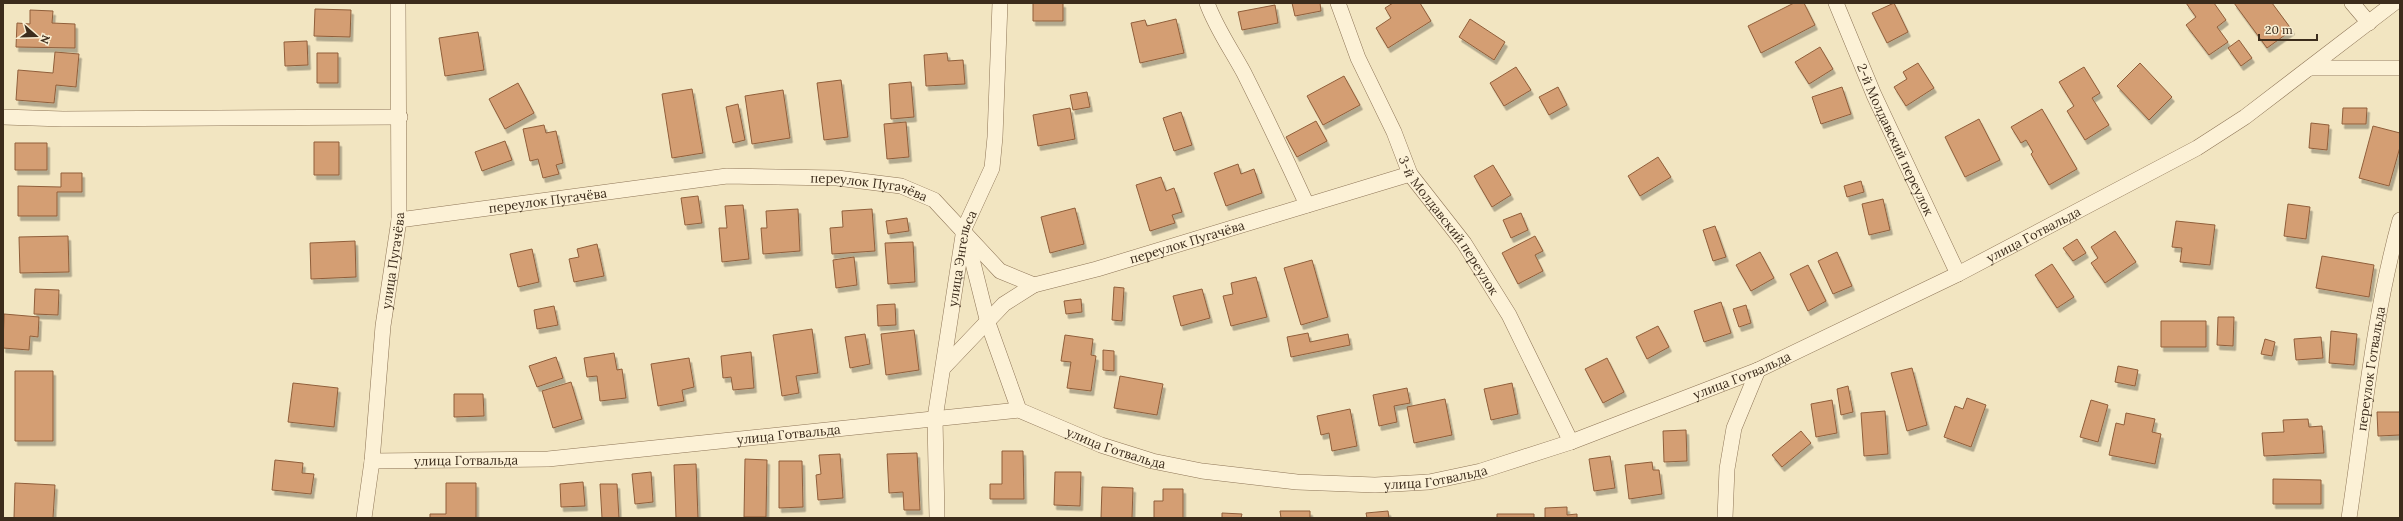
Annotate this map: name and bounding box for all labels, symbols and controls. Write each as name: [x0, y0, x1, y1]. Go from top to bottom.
north arrow: [16, 16, 56, 56]
scale bar: [2259, 16, 2317, 42]
text: 20 m: [2265, 22, 2293, 37]
text: N: [37, 33, 53, 46]
street label: 2-й Молдавский переулок: [1853, 61, 1938, 218]
street label: 3-й Молдавский переулок: [1395, 153, 1503, 298]
street label: переулок Пугачёва: [810, 169, 930, 205]
street label: переулок Пугачёва: [487, 184, 608, 216]
street label: улица Готвальда: [1983, 202, 2084, 266]
street label: улица Энгельса: [944, 207, 980, 308]
street label: улица Пугачёва: [377, 212, 408, 310]
street label: переулок Пугачёва: [1127, 216, 1247, 267]
street label: переулок Готвальда: [2353, 305, 2389, 432]
street label: улица Готвальда: [1690, 347, 1794, 403]
street label: улица Готвальда: [736, 420, 842, 448]
street label: улица Готвальда: [1064, 423, 1168, 472]
street label: улица Готвальда: [414, 451, 518, 469]
street label: улица Готвальда: [1384, 461, 1490, 493]

